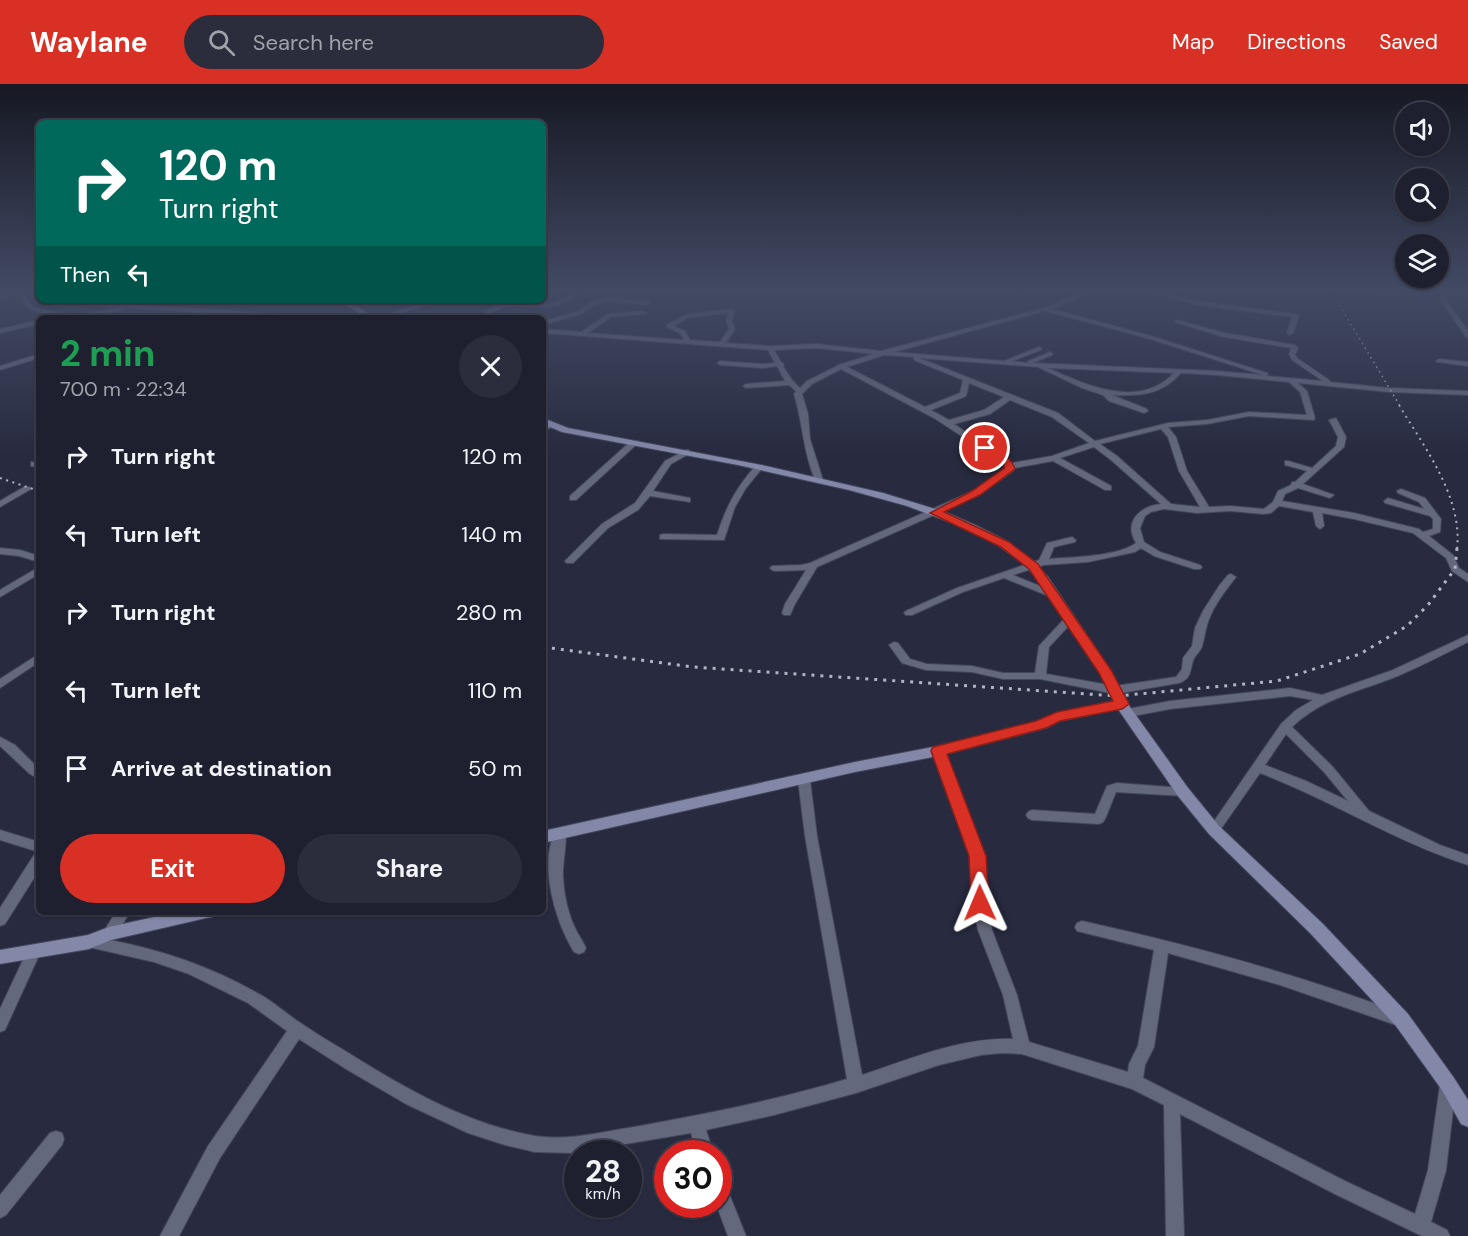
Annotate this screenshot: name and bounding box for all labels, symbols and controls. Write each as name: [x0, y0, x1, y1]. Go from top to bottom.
search box: [184, 15, 604, 69]
text: Waylane: [30, 24, 148, 61]
icon: search: [205, 26, 238, 59]
text: Search here: [253, 28, 374, 57]
text: Map: [1172, 28, 1214, 56]
text: Directions: [1247, 28, 1346, 56]
text: Saved: [1379, 28, 1438, 56]
map controls: [1395, 102, 1449, 288]
button: sound: [1395, 102, 1449, 156]
text: 120 m: [159, 138, 277, 193]
icon: right: [60, 144, 138, 222]
button: search: [1395, 168, 1449, 222]
text: Turn right: [159, 191, 279, 226]
button: layers: [1395, 234, 1449, 288]
icon: left: [122, 258, 155, 291]
text: Then: [60, 260, 110, 289]
text: 2 min: [60, 330, 155, 377]
button: close: [459, 335, 522, 398]
text: 700 m · 22:34: [60, 376, 187, 402]
pin: [959, 422, 1010, 473]
icon: arrive: [968, 431, 1001, 464]
icon: right: [60, 440, 93, 473]
text: Turn right: [111, 442, 216, 471]
text: 120 m: [462, 442, 522, 471]
icon: left: [60, 518, 93, 551]
text: Turn left: [111, 520, 201, 549]
text: 140 m: [461, 520, 522, 549]
icon: right: [60, 596, 93, 629]
text: Turn right: [111, 598, 216, 627]
text: 280 m: [456, 598, 522, 627]
icon: left: [60, 674, 93, 707]
text: Turn left: [111, 676, 201, 705]
text: 110 m: [468, 676, 522, 705]
icon: arrive: [60, 752, 93, 785]
text: Arrive at destination: [111, 754, 332, 783]
text: 50 m: [468, 754, 522, 783]
button: Exit: [60, 834, 285, 903]
button: Share: [297, 834, 522, 903]
position arrow: [948, 871, 1012, 935]
speed limit sign: 30: [654, 1140, 732, 1218]
text: 28: [585, 1152, 621, 1191]
text: km/h: [585, 1184, 621, 1204]

